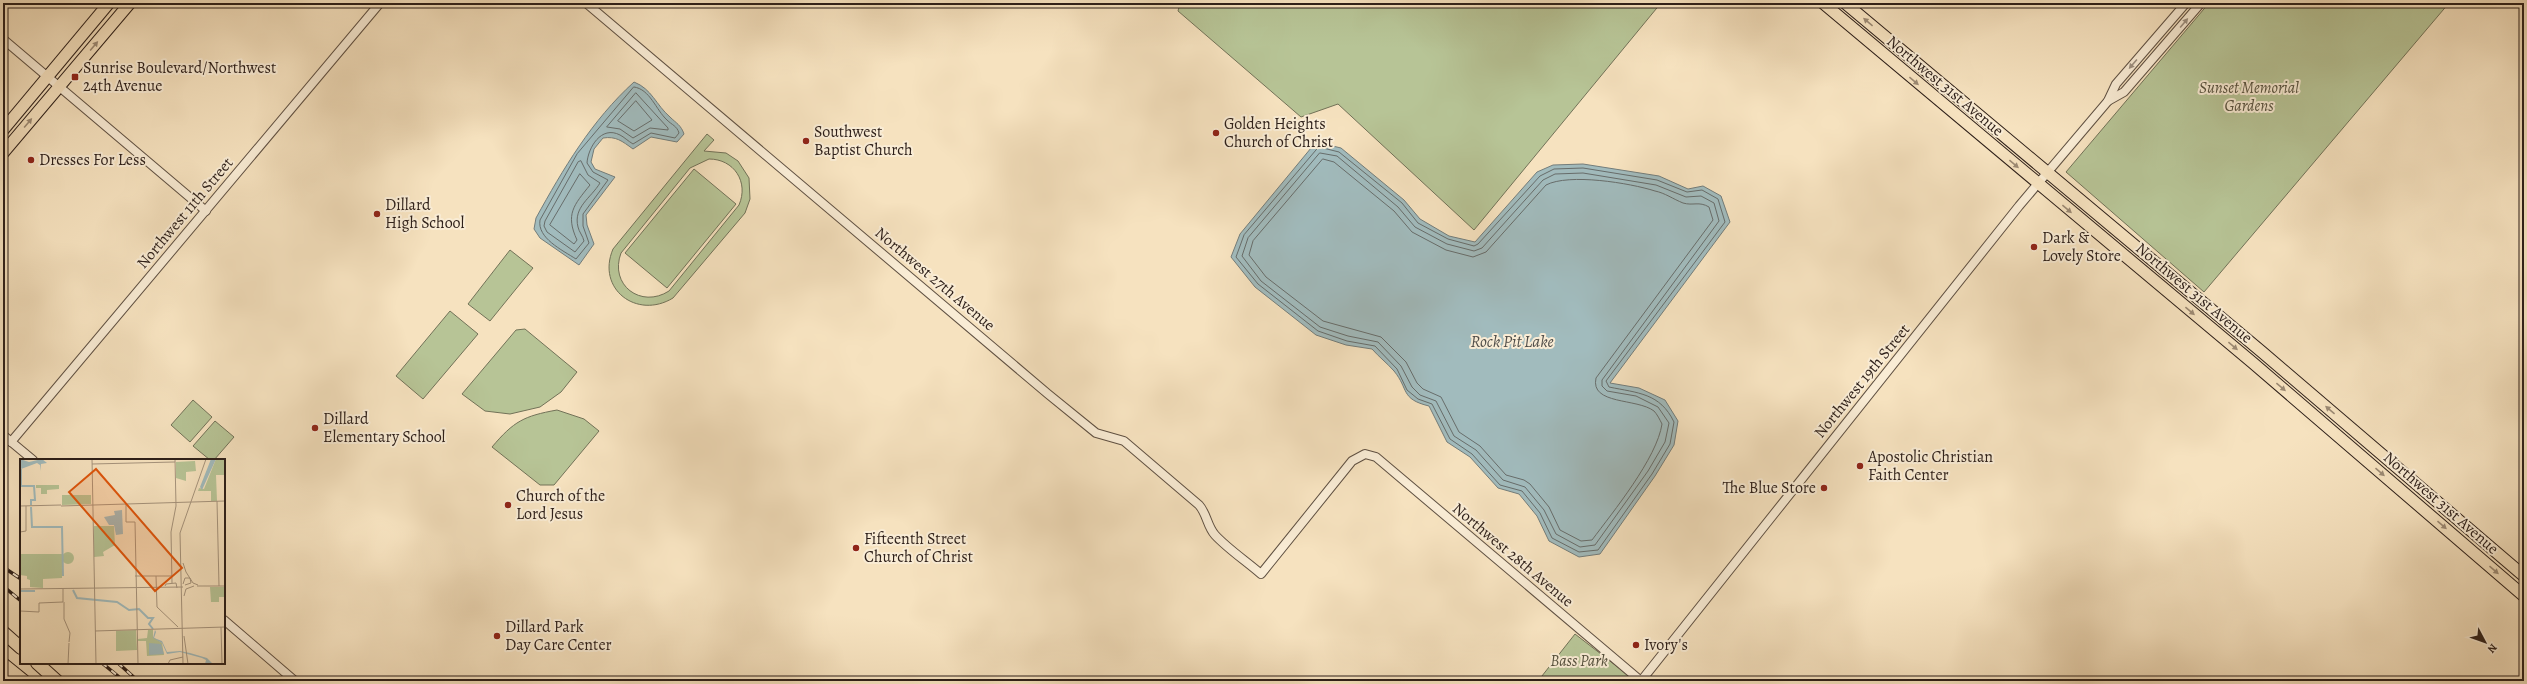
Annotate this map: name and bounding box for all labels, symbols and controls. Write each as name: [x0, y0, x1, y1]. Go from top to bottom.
one-way arrow: [1862, 18, 1873, 27]
one-way arrow: [2179, 18, 2188, 28]
street label: Northwest 31st Avenue: [1882, 30, 2008, 142]
one-way arrow: [90, 40, 99, 51]
place label: Sunrise Boulevard/Northwest 24th Avenue: [83, 57, 276, 97]
one-way arrow: [2128, 59, 2137, 69]
marker: Sunrise Boulevard/Northwest 24th Avenue: [70, 72, 80, 82]
one-way arrow: [1908, 76, 1919, 85]
park label: Sunset Memorial Gardens: [2199, 77, 2299, 117]
place label: Golden Heights Church of Christ: [1224, 113, 1333, 153]
one-way arrow: [24, 118, 33, 129]
place label: Southwest Baptist Church: [814, 121, 913, 161]
marker: Golden Heights Church of Christ: [1211, 128, 1221, 138]
marker: Southwest Baptist Church: [801, 136, 811, 146]
place label: Dresses For Less: [39, 149, 146, 171]
street label: Northwest 11th Street: [132, 153, 238, 273]
marker: Dresses For Less: [26, 155, 36, 165]
one-way arrow: [2008, 159, 2019, 168]
place label: Dillard High School: [385, 194, 465, 234]
one-way arrow: [2062, 205, 2073, 214]
marker: Dillard High School: [372, 209, 382, 219]
street label: Northwest 27th Avenue: [870, 222, 1000, 336]
place label: Dark & Lovely Store: [2042, 227, 2121, 267]
street label: Northwest 31st Avenue: [2131, 237, 2257, 349]
marker: Dark & Lovely Store: [2029, 242, 2039, 252]
one-way arrow: [2185, 306, 2196, 315]
street label: Northwest 19th Street: [1809, 319, 1915, 443]
water label: Rock Pit Lake: [1470, 330, 1554, 353]
one-way arrow: [2228, 342, 2238, 351]
one-way arrow: [2276, 383, 2287, 392]
one-way arrow: [2325, 406, 2336, 415]
place label: Dillard Elementary School: [323, 408, 446, 448]
marker: Dillard Elementary School: [310, 423, 320, 433]
place label: Apostolic Christian Faith Center: [1867, 446, 1993, 486]
street label: Northwest 31st Avenue: [2378, 447, 2504, 559]
inset map: [20, 459, 225, 664]
marker: Apostolic Christian Faith Center: [1855, 461, 1865, 471]
one-way arrow: [2375, 467, 2385, 476]
place label: The Blue Store: [1723, 477, 1816, 499]
marker: The Blue Store: [1819, 483, 1829, 493]
place label: Church of the Lord Jesus: [516, 485, 605, 525]
street label: Northwest 28th Avenue: [1448, 498, 1578, 612]
marker: Church of the Lord Jesus: [503, 500, 513, 510]
one-way arrow: [2436, 520, 2447, 529]
place label: Fifteenth Street Church of Christ: [864, 528, 973, 568]
marker: Fifteenth Street Church of Christ: [851, 543, 861, 553]
one-way arrow: [2489, 566, 2500, 575]
place label: Dillard Park Day Care Center: [505, 616, 612, 656]
north arrow: [2465, 622, 2505, 662]
marker: Dillard Park Day Care Center: [492, 631, 502, 641]
place label: Ivory's: [1644, 634, 1688, 656]
marker: Ivory's: [1631, 640, 1641, 650]
text: N: [2484, 640, 2500, 656]
park label: Bass Park: [1550, 650, 1608, 672]

